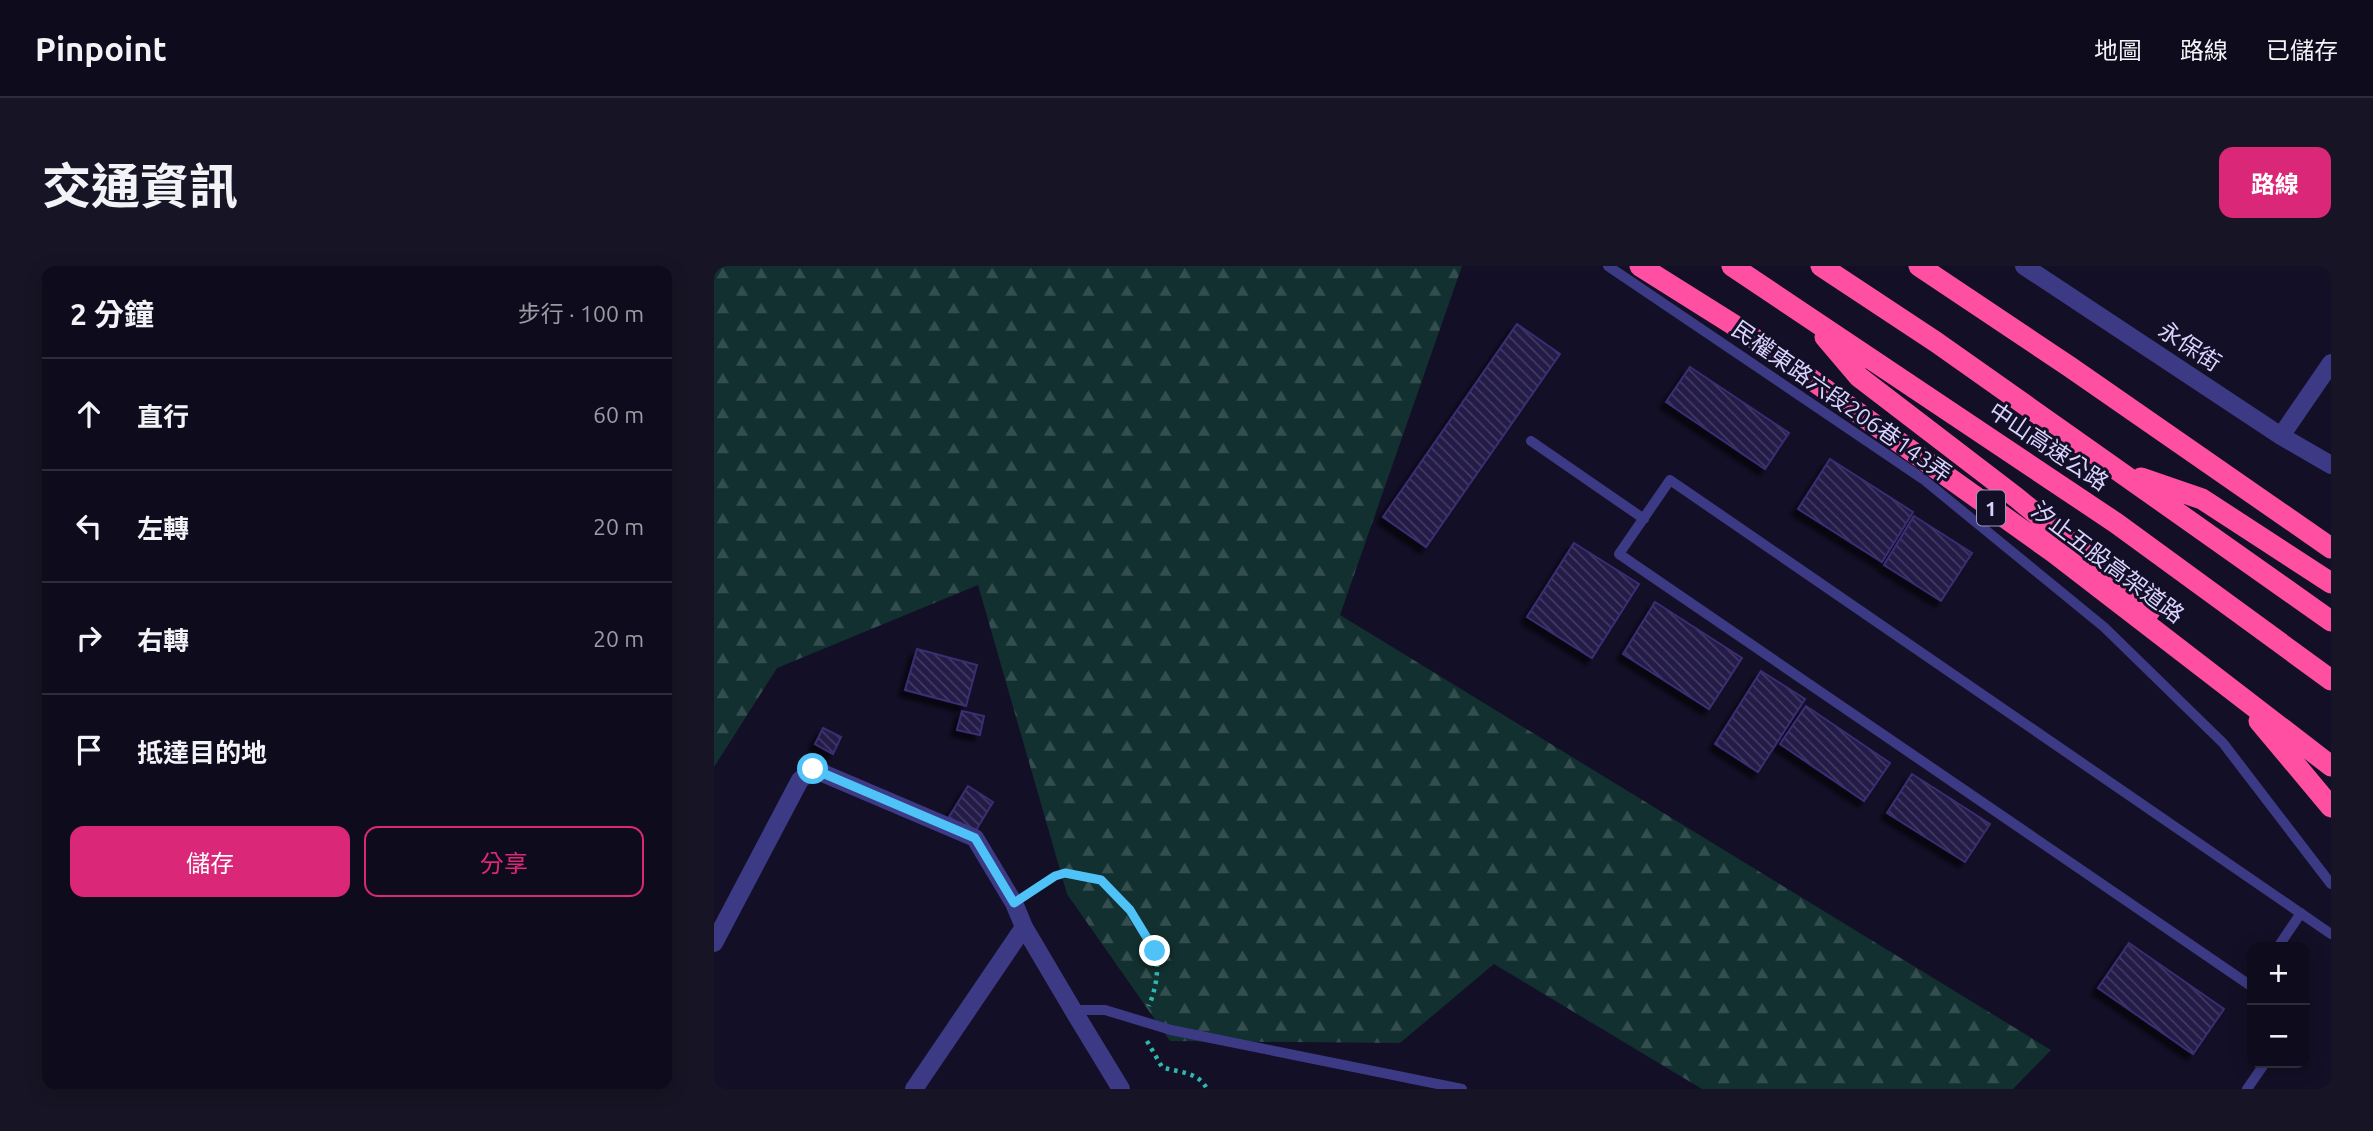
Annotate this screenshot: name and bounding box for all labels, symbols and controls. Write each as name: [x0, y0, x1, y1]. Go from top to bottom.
text: Pinpoint: [35, 30, 167, 67]
text: 地圖: [2094, 37, 2142, 64]
text: 路線: [2180, 37, 2228, 64]
text: 已儲存: [2266, 37, 2338, 64]
button: 路線: [2219, 147, 2331, 218]
text: 交通資訊: [42, 158, 238, 213]
text: 2 分鐘: [70, 297, 154, 331]
text: 步行 · 100 m: [518, 301, 644, 326]
street label: 民權東路六段206巷143弄: [1728, 316, 1956, 486]
street label: 永保街: [2154, 317, 2226, 375]
icon: ahead: [70, 395, 108, 433]
street label: 中山高速公路: [1985, 397, 2113, 495]
text: 直行: [137, 402, 189, 431]
text: 60 m: [593, 402, 644, 427]
road number: 1: [1977, 490, 2005, 526]
street label: 汐止五股高架道路: [2027, 497, 2189, 627]
icon: left: [70, 507, 108, 545]
text: 左轉: [137, 514, 189, 543]
text: 20 m: [593, 514, 644, 539]
icon: right: [70, 619, 108, 657]
text: 右轉: [137, 626, 189, 655]
text: 20 m: [593, 626, 644, 651]
icon: arrive: [70, 731, 108, 769]
text: 抵達目的地: [137, 738, 267, 767]
route start: [797, 753, 828, 784]
button: 儲存: [70, 826, 350, 897]
button: 分享: [364, 826, 644, 897]
route end: [1139, 935, 1170, 966]
map controls: [2247, 942, 2310, 1068]
button: +: [2247, 942, 2310, 1005]
button: −: [2247, 1005, 2310, 1068]

